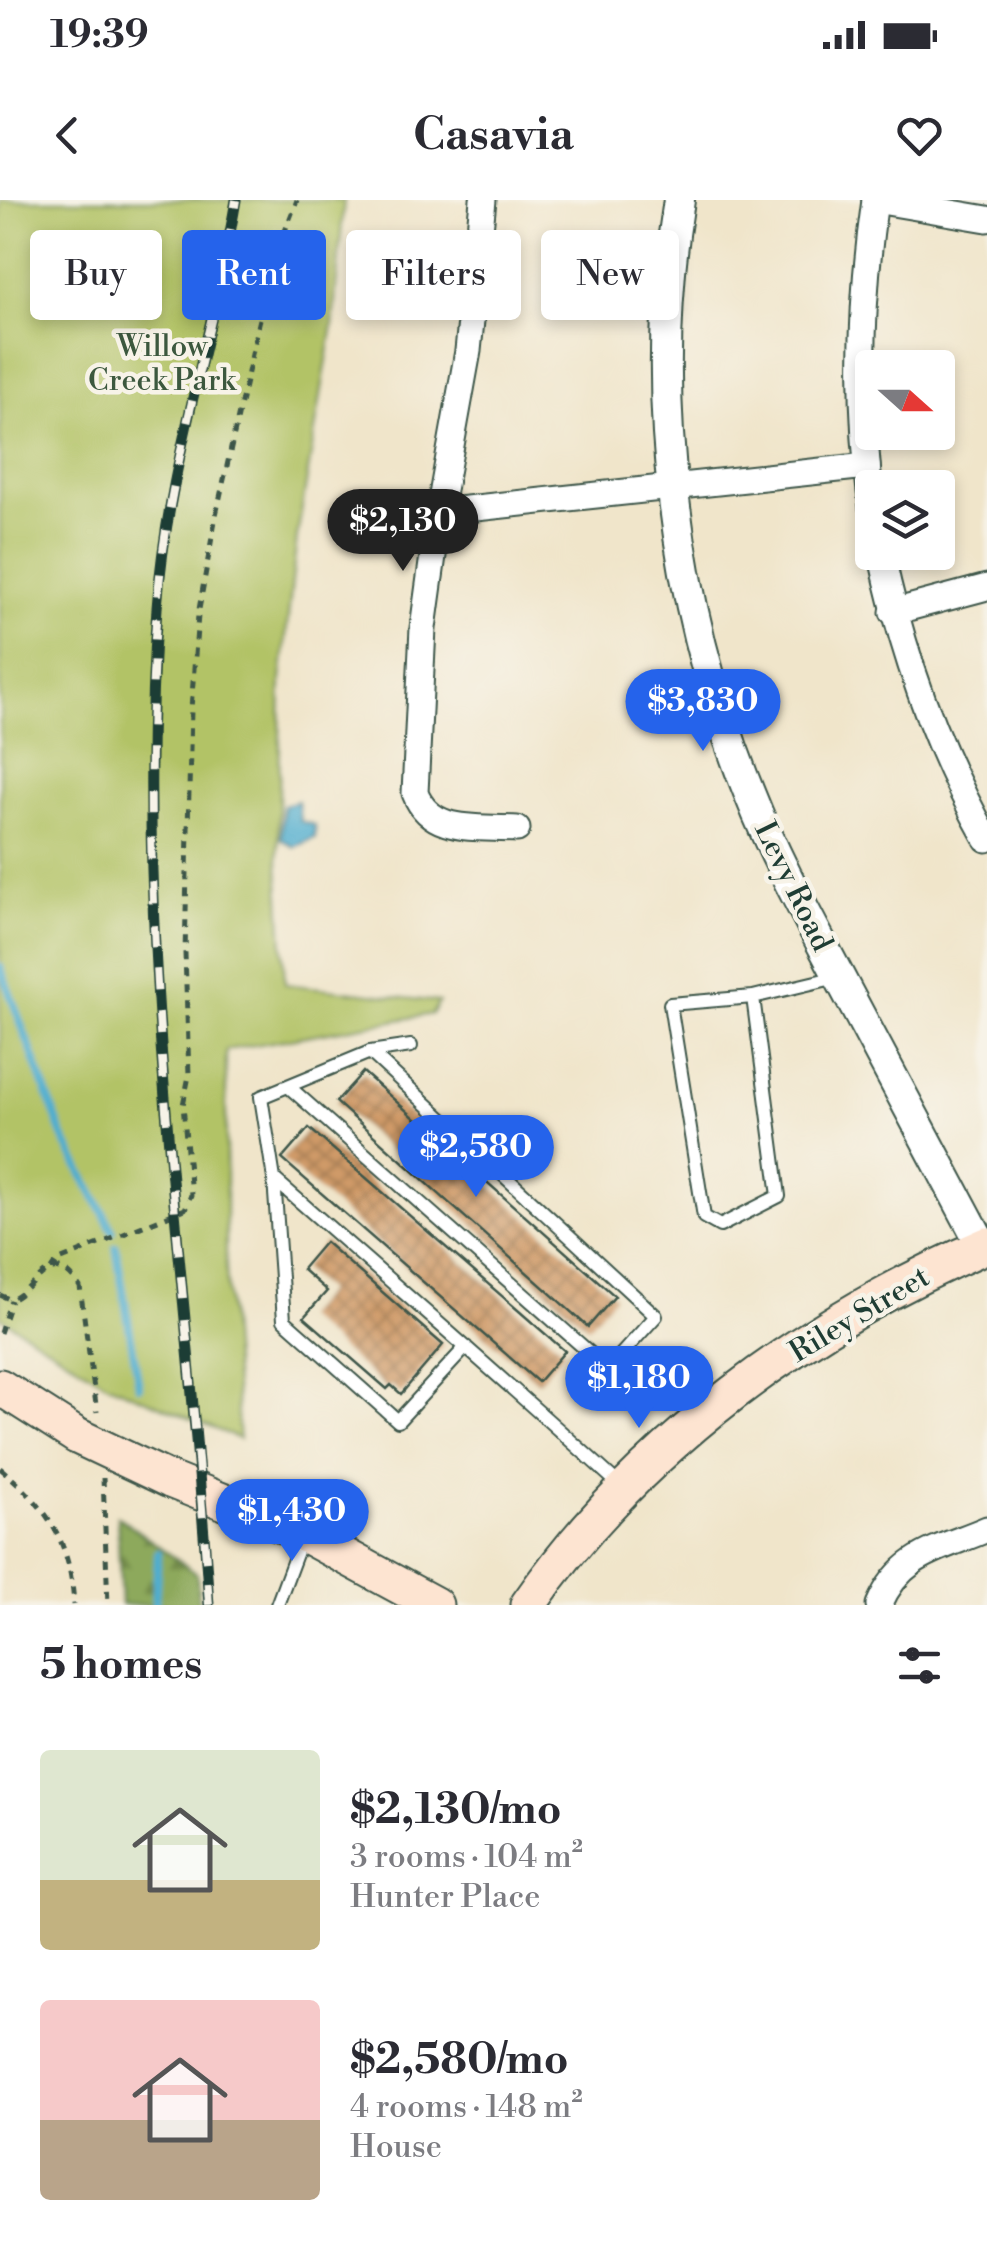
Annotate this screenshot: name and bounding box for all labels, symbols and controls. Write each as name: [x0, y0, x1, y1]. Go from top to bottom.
text: 19:39: [50, 12, 149, 59]
text: Casavia: [413, 107, 574, 164]
icon: back: [40, 108, 95, 163]
icon: heart: [892, 108, 947, 163]
chip: Buy: [30, 230, 162, 320]
chip: Rent: [182, 230, 326, 320]
chip: Filters: [346, 230, 521, 320]
chip: New: [541, 230, 679, 320]
park label: Willow Creek Park: [88, 328, 237, 400]
north arrow: [855, 350, 955, 450]
map controls: [855, 350, 955, 570]
button: layers: [855, 470, 955, 570]
pin: $2,130: [322, 489, 484, 574]
text: $2,130: [349, 501, 457, 541]
pin: $3,830: [622, 669, 784, 754]
text: $3,830: [647, 681, 759, 721]
street label: Levy Road: [745, 815, 841, 958]
pin: $2,580: [395, 1115, 557, 1200]
text: $2,580: [420, 1127, 532, 1167]
street label: Riley Street: [783, 1258, 937, 1372]
pin: $1,180: [558, 1346, 720, 1431]
text: $1,180: [587, 1358, 691, 1398]
pin: $1,430: [211, 1479, 373, 1564]
text: $1,430: [238, 1491, 346, 1531]
icon: filters: [892, 1638, 947, 1693]
text: 5 homes: [40, 1639, 202, 1692]
text: $2,130/mo: [350, 1784, 562, 1837]
icon: home: [120, 1790, 240, 1910]
text: 3 rooms · 104 m²: [350, 1837, 583, 1877]
text: Hunter Place: [350, 1877, 540, 1917]
text: $2,580/mo: [350, 2034, 568, 2087]
icon: home: [120, 2040, 240, 2160]
text: 4 rooms · 148 m²: [350, 2087, 583, 2127]
text: House: [350, 2127, 442, 2167]

